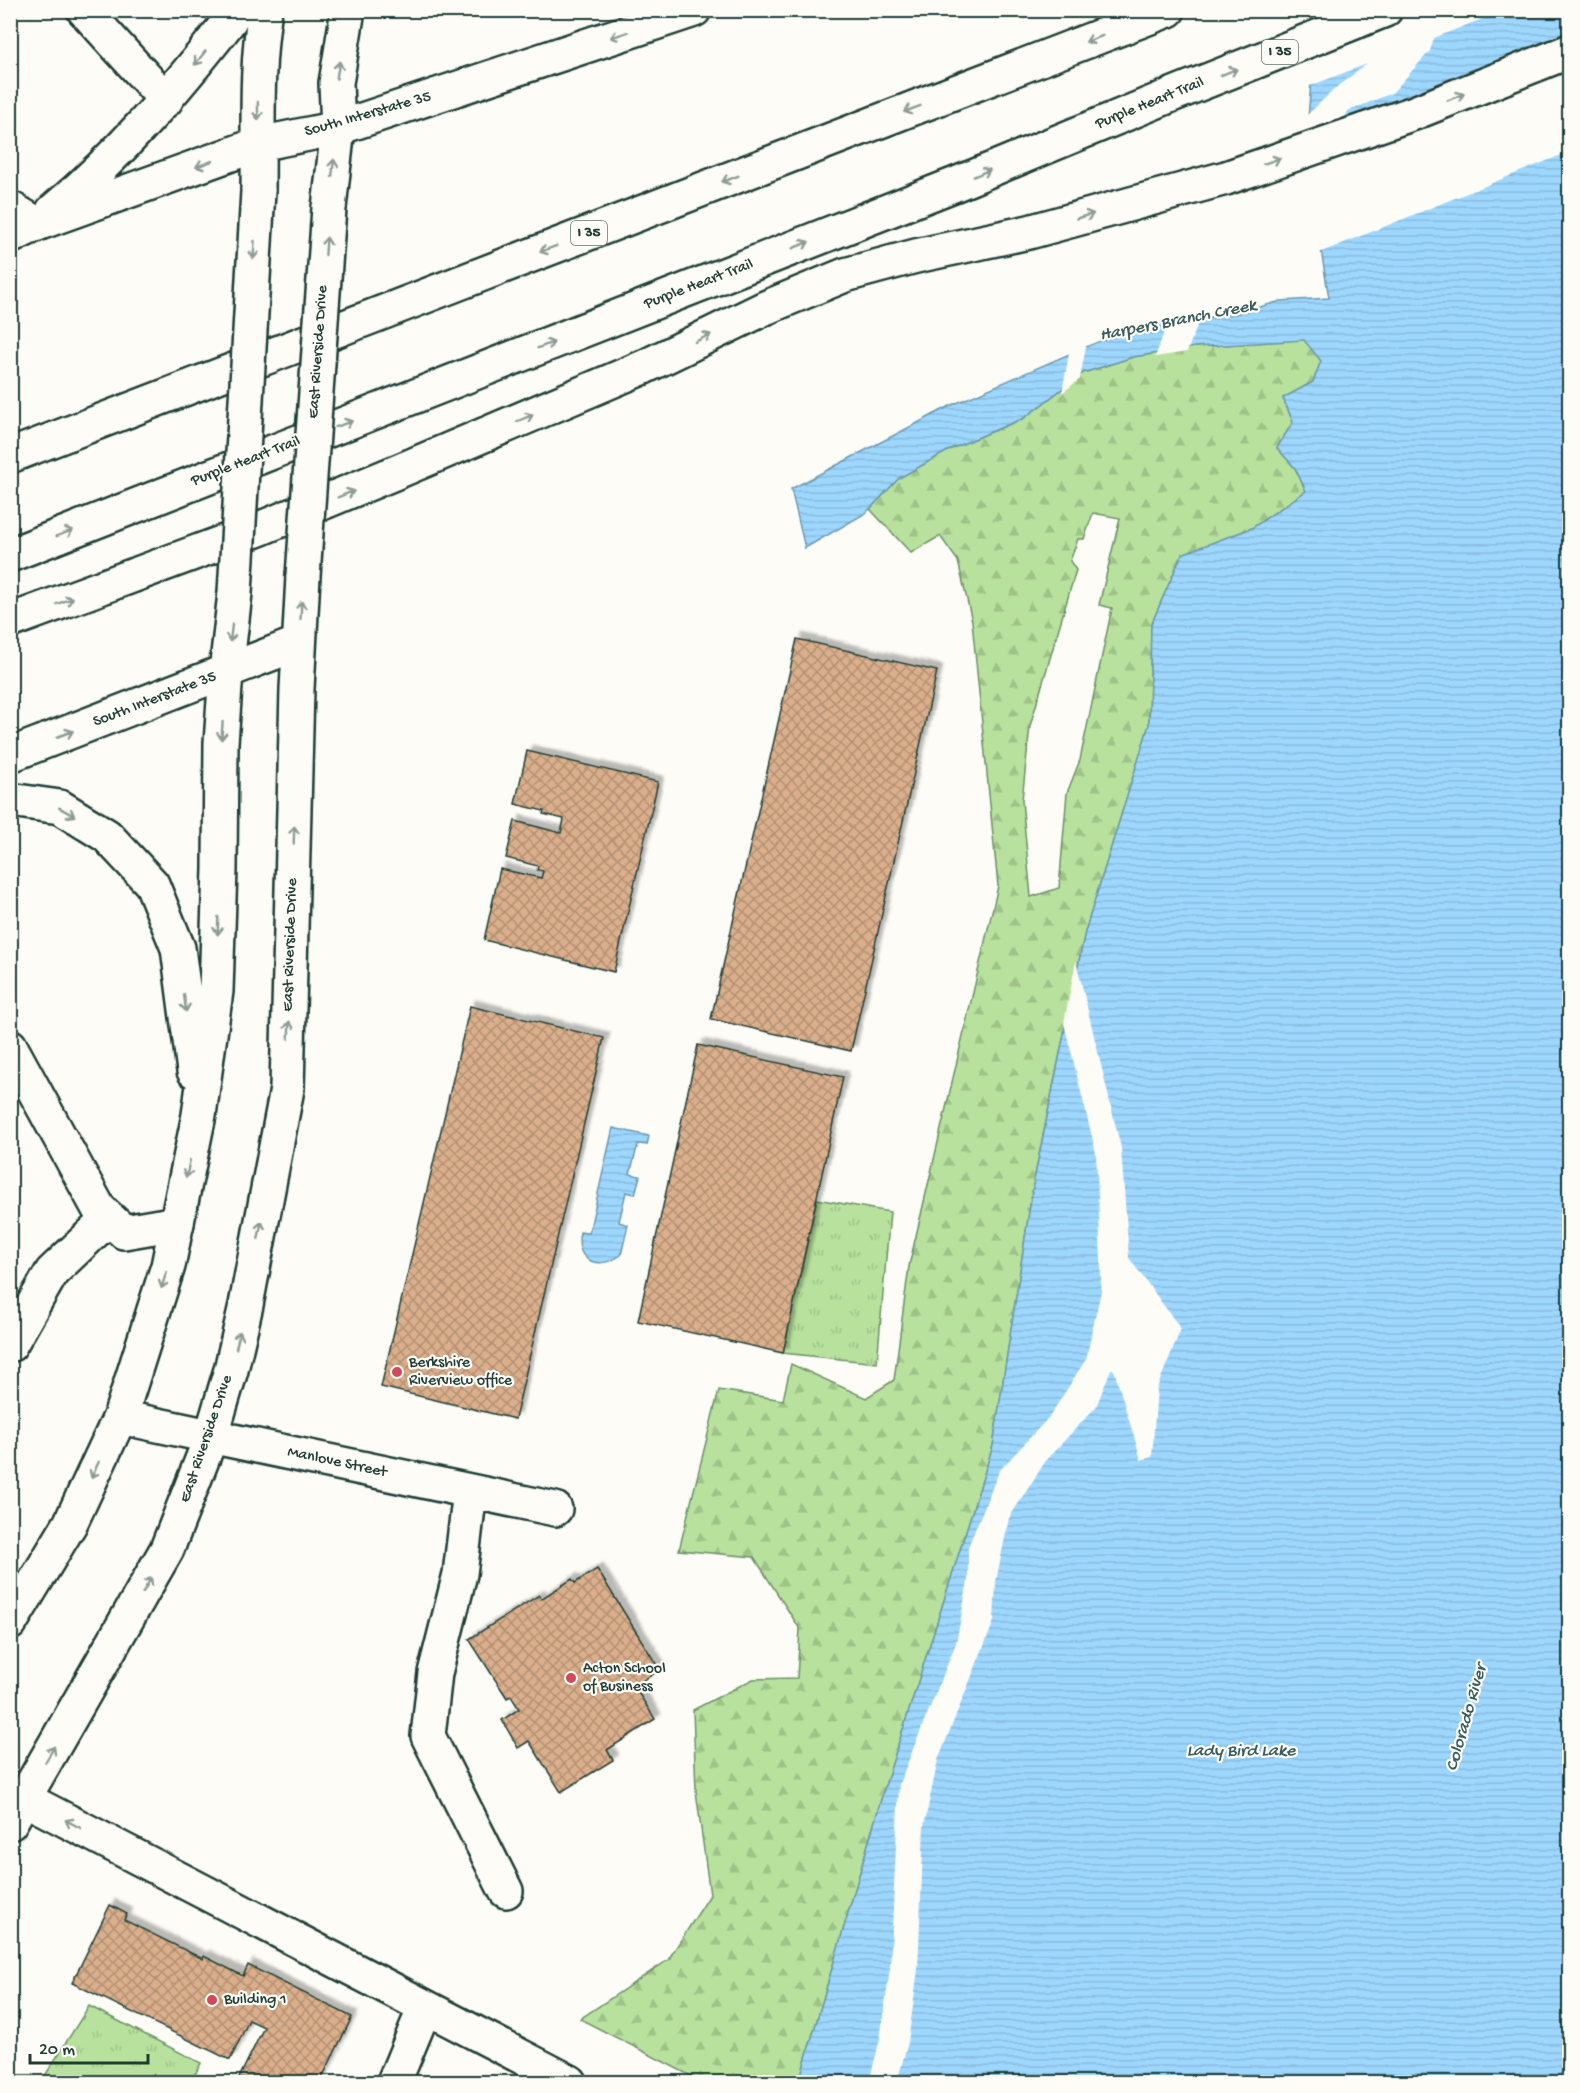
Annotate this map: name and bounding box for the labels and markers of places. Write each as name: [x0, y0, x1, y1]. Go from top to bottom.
place label: Berkshire Riverview office: [408, 1354, 513, 1391]
marker: Berkshire Riverview office: [390, 1365, 404, 1379]
place label: Acton School of Business: [583, 1660, 666, 1697]
marker: Acton School of Business: [564, 1671, 578, 1685]
place label: Building 1: [223, 1991, 286, 2010]
marker: Building 1: [205, 1993, 219, 2007]

